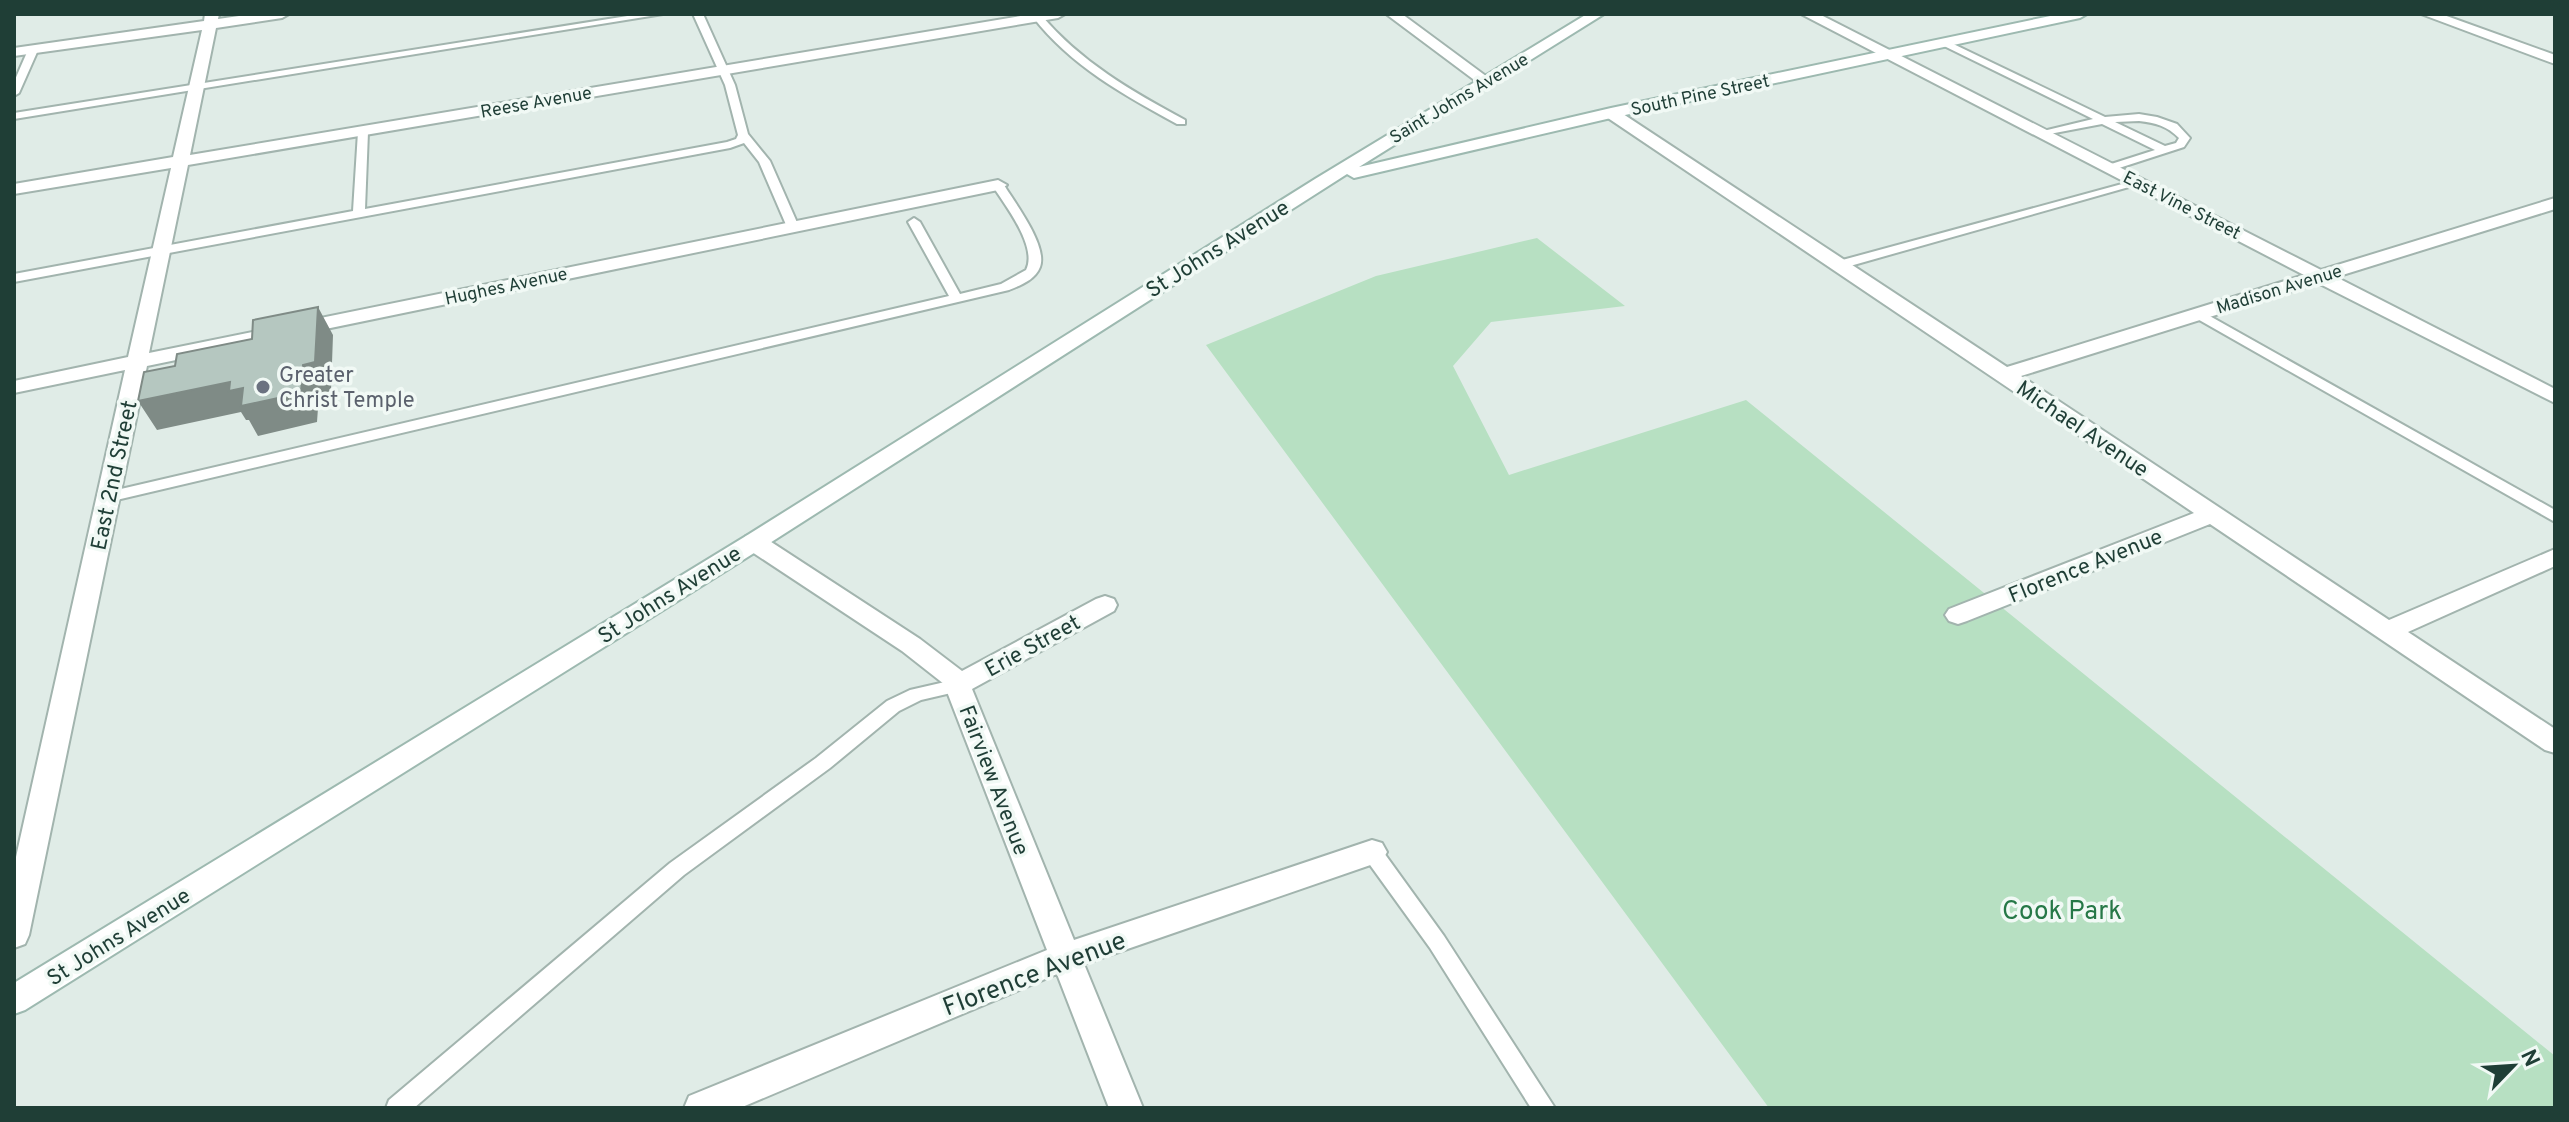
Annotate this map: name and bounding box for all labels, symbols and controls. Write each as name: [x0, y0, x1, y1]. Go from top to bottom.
street label: Saint Johns Avenue: [1386, 49, 1534, 150]
street label: South Pine Street: [1629, 71, 1772, 122]
street label: Reese Avenue: [479, 82, 594, 125]
street label: East Vine Street: [2119, 167, 2244, 246]
street label: St Johns Avenue: [1142, 195, 1295, 305]
street label: Madison Avenue: [2214, 260, 2345, 320]
street label: Hughes Avenue: [443, 263, 570, 312]
place label: Greater Christ Temple: [279, 363, 415, 415]
street label: Michael Avenue: [2010, 376, 2153, 484]
marker: Greater Christ Temple: [254, 378, 272, 396]
street label: East 2nd Street: [86, 398, 145, 553]
street label: Florence Avenue: [2005, 524, 2167, 611]
street label: St Johns Avenue: [594, 541, 747, 651]
street label: Erie Street: [981, 610, 1086, 684]
street label: Fairview Avenue: [952, 702, 1034, 860]
street label: St Johns Avenue: [43, 883, 196, 993]
park label: Cook Park: [2002, 896, 2122, 929]
street label: Florence Avenue: [939, 925, 1131, 1025]
north arrow: [2473, 1026, 2553, 1106]
text: N: [2513, 1046, 2544, 1071]

